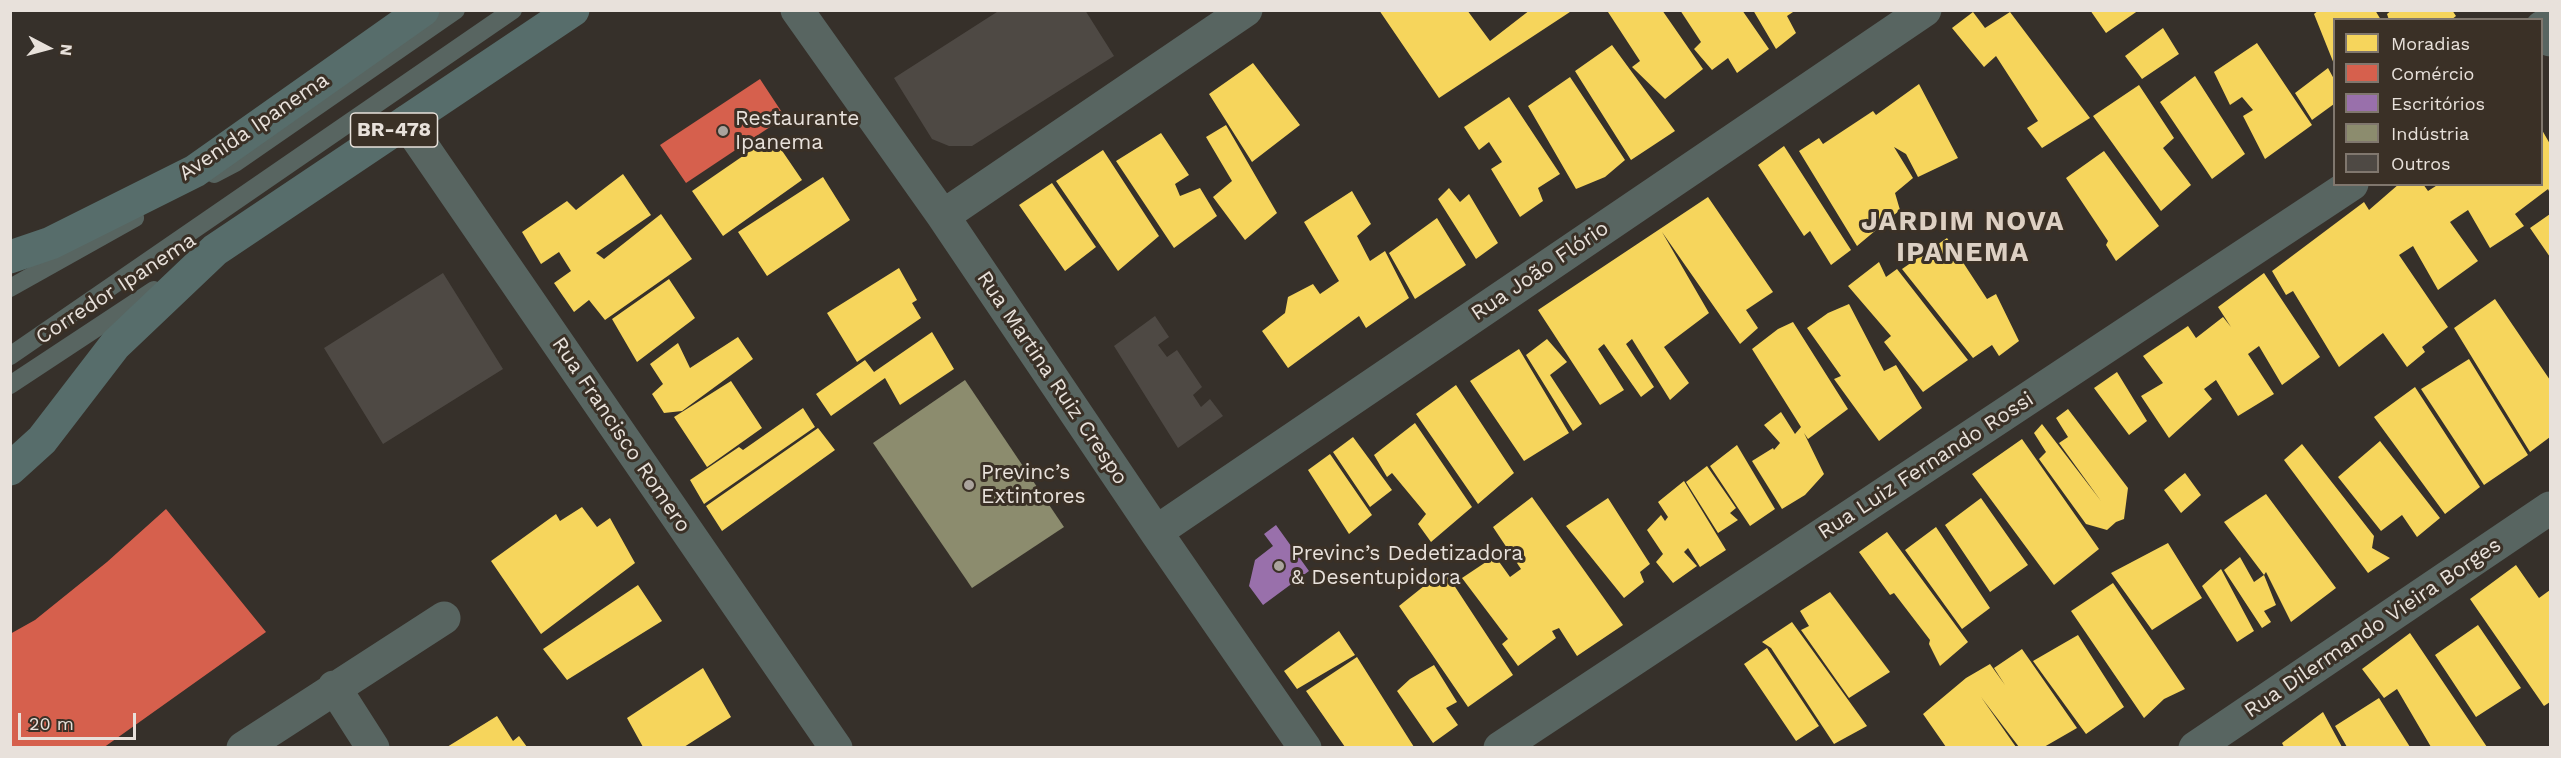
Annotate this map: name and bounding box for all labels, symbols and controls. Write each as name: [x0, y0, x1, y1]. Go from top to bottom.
north arrow: [18, 18, 78, 78]
legend: [2333, 18, 2543, 186]
text: Moradias: [2391, 33, 2470, 54]
text: N: [56, 43, 76, 57]
text: Comércio: [2391, 63, 2474, 84]
street label: Avenida Ipanema: [174, 68, 334, 186]
text: Escritórios: [2391, 93, 2485, 114]
place label: Restaurante Ipanema: [735, 106, 859, 156]
road number: BR-478: [350, 113, 438, 147]
text: Indústria: [2391, 123, 2469, 144]
marker: Restaurante Ipanema: [716, 124, 730, 138]
text: Outros: [2391, 153, 2450, 174]
district label: JARDIM NOVA IPANEMA: [1861, 206, 2065, 269]
street label: Rua João Flório: [1467, 216, 1613, 326]
street label: Corredor Ipanema: [31, 228, 201, 350]
street label: Rua Martina Ruiz Crespo: [971, 266, 1133, 490]
street label: Rua Francisco Romero: [546, 333, 696, 537]
street label: Rua Luiz Fernando Rossi: [1813, 387, 2039, 545]
place label: Previnc’s Extintores: [981, 460, 1086, 510]
marker: Previnc’s Extintores: [962, 478, 976, 492]
street label: Rua Dilermando Vieira Borges: [2240, 532, 2506, 724]
place label: Previnc’s Dedetizadora & Desentupidora: [1291, 541, 1523, 591]
marker: Previnc’s Dedetizadora & Desentupidora: [1272, 559, 1286, 573]
scale bar: [21, 701, 140, 739]
text: 20 m: [29, 713, 74, 734]

